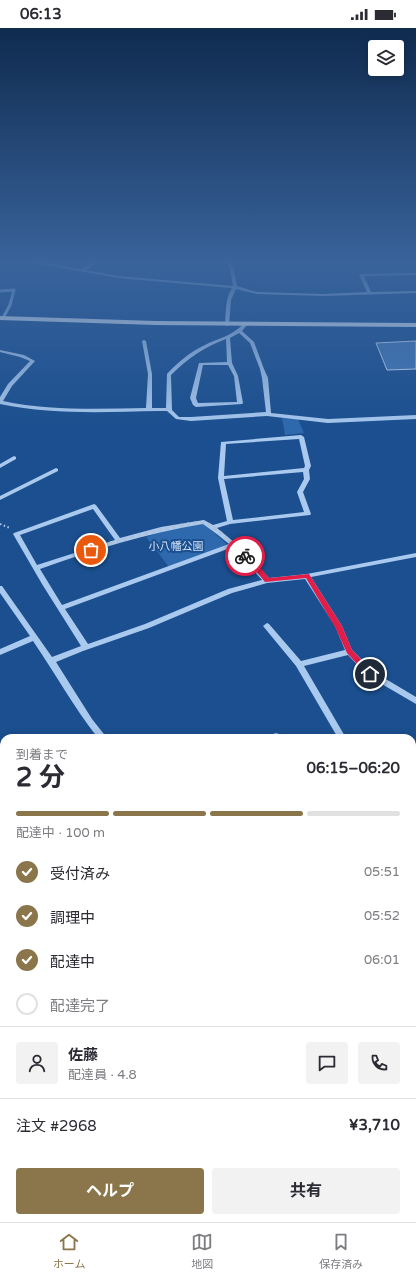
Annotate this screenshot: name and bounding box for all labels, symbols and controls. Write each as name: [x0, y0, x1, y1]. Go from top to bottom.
text: 06:13: [20, 5, 62, 23]
map controls: [368, 40, 404, 76]
button: layers: [368, 40, 404, 76]
pin: [74, 533, 108, 567]
courier: [225, 536, 265, 576]
icon: bag: [80, 539, 102, 561]
park label: 小八幡公園: [149, 540, 204, 553]
icon: bike: [234, 545, 256, 567]
pin: [353, 657, 387, 691]
icon: home: [359, 663, 381, 685]
text: 到着まで: [16, 747, 68, 763]
text: 06:15–06:20: [307, 759, 400, 777]
text: 2 分: [16, 762, 65, 793]
text: 配達中 · 100 m: [16, 825, 105, 841]
icon: check: [16, 861, 38, 883]
text: 05:51: [364, 864, 400, 880]
text: 受付済み: [50, 865, 110, 883]
icon: check: [16, 905, 38, 927]
text: 05:52: [364, 908, 400, 924]
text: 調理中: [50, 909, 95, 927]
icon: check: [16, 949, 38, 971]
text: 06:01: [364, 952, 400, 968]
text: 配達中: [50, 953, 95, 971]
text: 配達完了: [50, 997, 110, 1015]
button: person: [16, 1042, 58, 1084]
button: chat: [306, 1042, 348, 1084]
button: phone: [358, 1042, 400, 1084]
text: 佐藤: [68, 1046, 98, 1064]
text: 配達員 · 4.8: [68, 1067, 137, 1083]
text: ¥3,710: [349, 1116, 400, 1134]
text: 注文 #2968: [16, 1117, 97, 1135]
button: ヘルプ: [16, 1168, 204, 1214]
button: 共有: [212, 1168, 400, 1214]
tab: ホーム: [53, 1231, 86, 1271]
tab: 地図: [191, 1231, 213, 1271]
tab: 保存済み: [319, 1231, 363, 1271]

